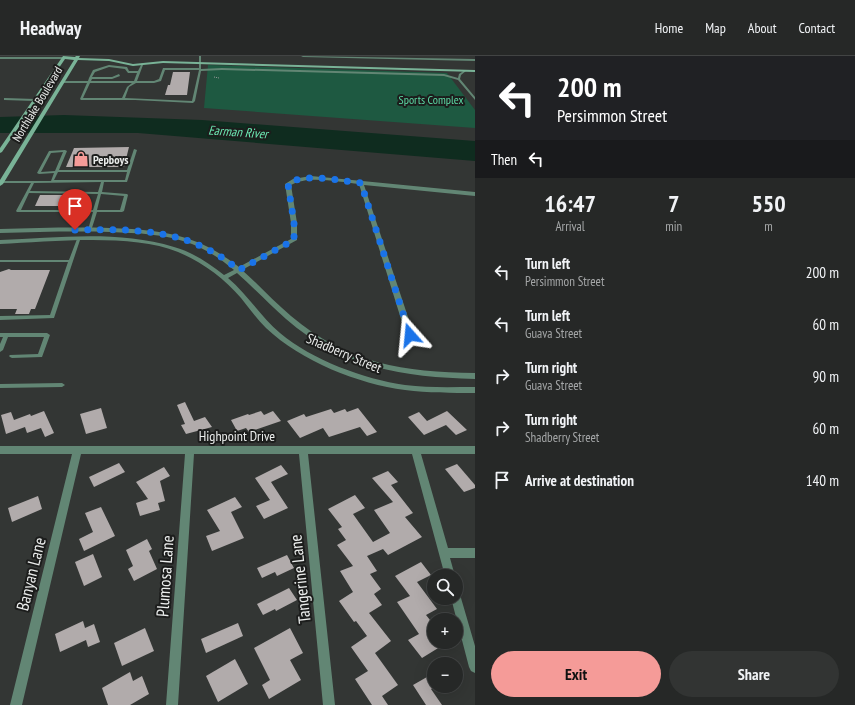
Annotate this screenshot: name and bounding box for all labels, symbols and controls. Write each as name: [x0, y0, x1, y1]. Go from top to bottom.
text: Headway: [20, 16, 81, 40]
text: Home: [655, 19, 683, 37]
text: Map: [705, 19, 726, 37]
text: About: [748, 19, 777, 37]
text: Contact: [799, 19, 835, 37]
street label: Northlake Boulevard: [9, 64, 65, 144]
text: 200 m: [557, 68, 621, 105]
icon: left: [491, 72, 543, 124]
park label: Sports Complex: [399, 92, 463, 107]
text: Persimmon Street: [557, 104, 667, 127]
water label: Earman River: [208, 121, 271, 143]
icon: left: [525, 148, 547, 170]
shop icon: Pepboys: [72, 150, 90, 168]
text: Then: [491, 150, 517, 169]
place label: Pepboys: [93, 152, 128, 167]
text: 16:47: [544, 188, 596, 219]
text: 7: [668, 188, 679, 219]
text: 550: [751, 188, 786, 219]
pin: [58, 189, 92, 230]
icon: arrive: [64, 195, 86, 217]
text: Arrival: [555, 218, 585, 235]
text: min: [665, 218, 682, 235]
text: m: [764, 218, 773, 235]
text: Turn left: [525, 254, 570, 273]
icon: left: [491, 261, 513, 283]
text: 200 m: [806, 263, 839, 282]
text: Persimmon Street: [525, 273, 605, 290]
text: Turn left: [525, 306, 570, 325]
icon: left: [491, 313, 513, 335]
position arrow: [389, 314, 431, 356]
text: 60 m: [813, 315, 839, 334]
text: Guava Street: [525, 325, 582, 342]
street label: Shadberry Street: [304, 329, 385, 377]
text: Turn right: [525, 358, 577, 377]
icon: right: [491, 365, 513, 387]
text: 90 m: [813, 367, 839, 386]
text: Guava Street: [525, 377, 582, 394]
text: Turn right: [525, 410, 577, 429]
icon: right: [491, 417, 513, 439]
text: 60 m: [813, 419, 839, 438]
street label: Highpoint Drive: [199, 427, 275, 445]
text: Shadberry Street: [525, 429, 599, 446]
icon: arrive: [491, 469, 513, 491]
text: Arrive at destination: [525, 471, 634, 490]
text: 140 m: [806, 471, 839, 490]
street label: Tangerine Lane: [284, 533, 316, 625]
street label: Plumosa Lane: [151, 534, 179, 618]
street label: Banyan Lane: [11, 535, 51, 613]
map controls: [427, 569, 463, 693]
button: search: [427, 569, 463, 605]
button: +: [427, 613, 463, 649]
button: Exit: [491, 651, 661, 697]
button: Share: [669, 651, 839, 697]
button: −: [427, 657, 463, 693]

